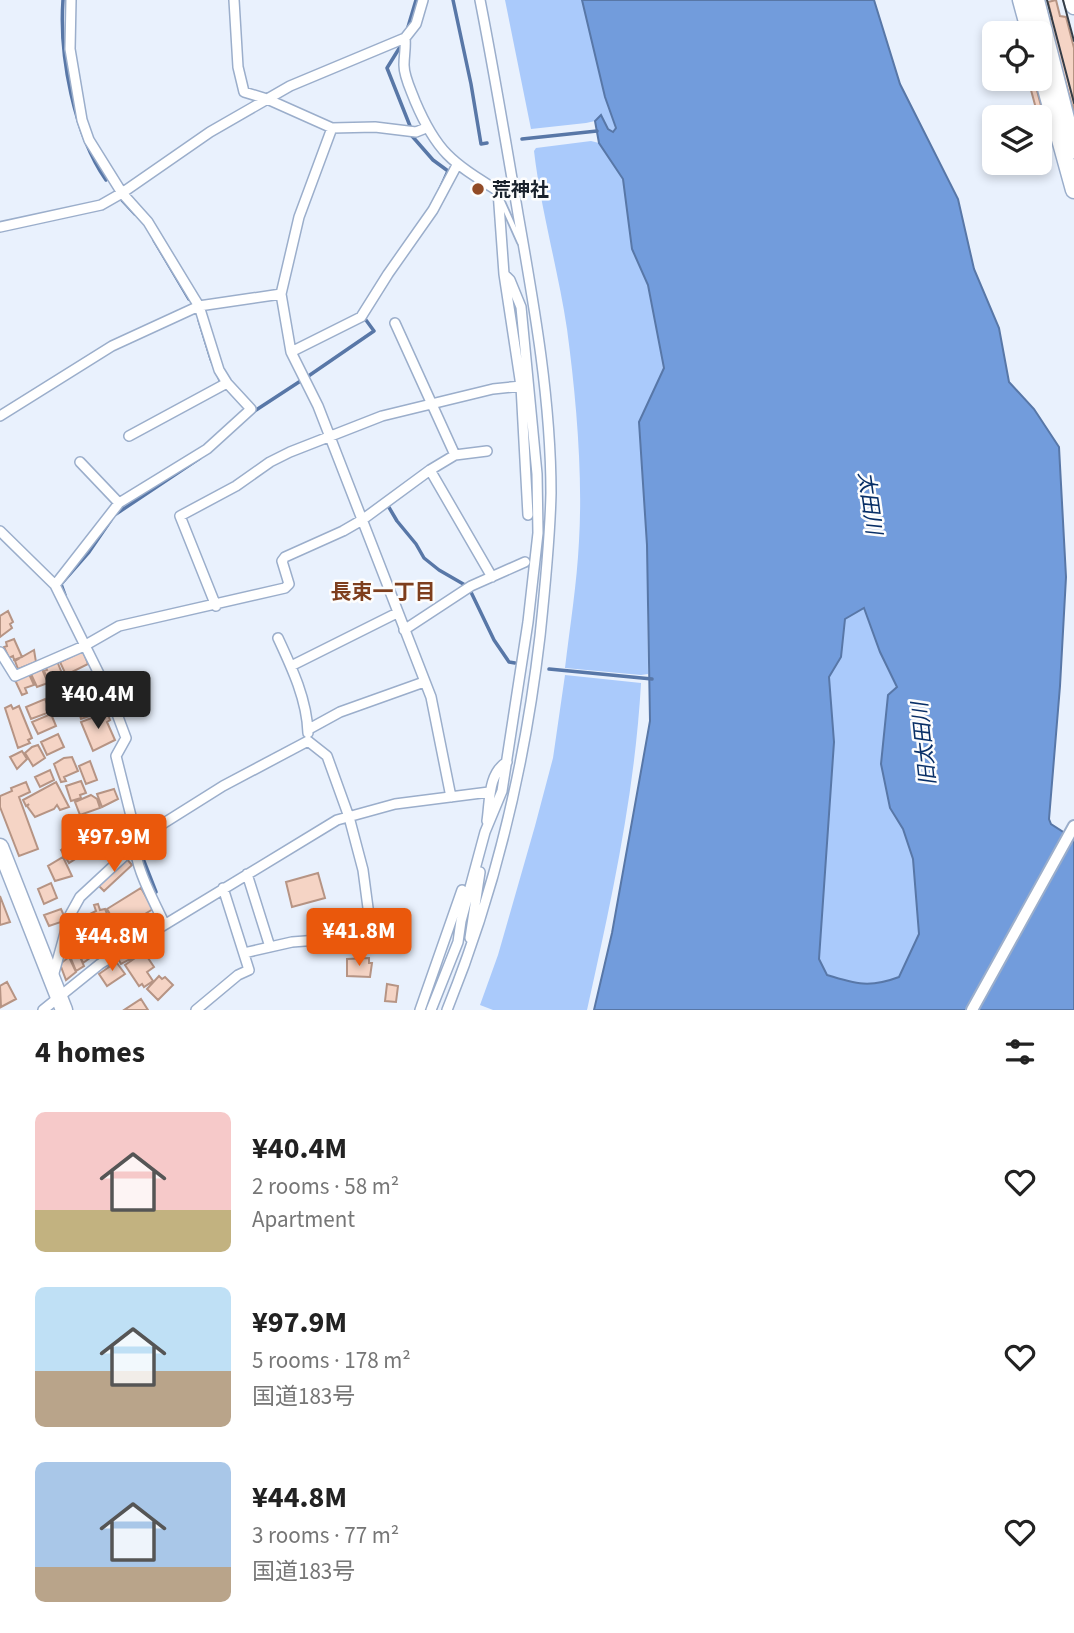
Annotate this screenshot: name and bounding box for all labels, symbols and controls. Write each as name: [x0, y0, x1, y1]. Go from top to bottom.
map controls: [982, 21, 1052, 175]
button: locate: [982, 21, 1052, 91]
button: layers: [982, 105, 1052, 175]
place label: 荒神社: [492, 177, 549, 204]
marker: 荒神社: [470, 181, 486, 197]
water label: 太田川: [851, 470, 890, 538]
district label: 長束一丁目: [331, 577, 436, 607]
pin: ¥40.4M: [41, 672, 155, 731]
text: ¥40.4M: [61, 677, 135, 710]
water label: 旧太田川: [904, 699, 943, 787]
pin: ¥97.9M: [57, 814, 171, 874]
text: ¥97.9M: [77, 820, 151, 853]
pin: ¥41.8M: [302, 908, 416, 968]
pin: ¥44.8M: [55, 914, 169, 973]
text: ¥41.8M: [322, 914, 396, 947]
text: ¥44.8M: [75, 919, 149, 952]
text: 4 homes: [35, 1031, 145, 1074]
icon: filters: [1001, 1033, 1039, 1071]
text: ¥40.4M: [252, 1127, 347, 1170]
icon: home: [91, 1140, 175, 1224]
icon: heart: [1001, 1163, 1039, 1201]
text: 2 rooms · 58 m²: [252, 1170, 399, 1203]
text: Apartment: [252, 1203, 355, 1236]
text: ¥97.9M: [252, 1301, 347, 1344]
icon: home: [91, 1315, 175, 1399]
icon: heart: [1001, 1338, 1039, 1376]
text: 5 rooms · 178 m²: [252, 1344, 411, 1377]
text: 国道183号: [252, 1380, 355, 1413]
text: ¥44.8M: [252, 1476, 347, 1519]
icon: home: [91, 1490, 175, 1574]
icon: heart: [1001, 1513, 1039, 1551]
text: 3 rooms · 77 m²: [252, 1519, 399, 1552]
text: 国道183号: [252, 1555, 355, 1588]

